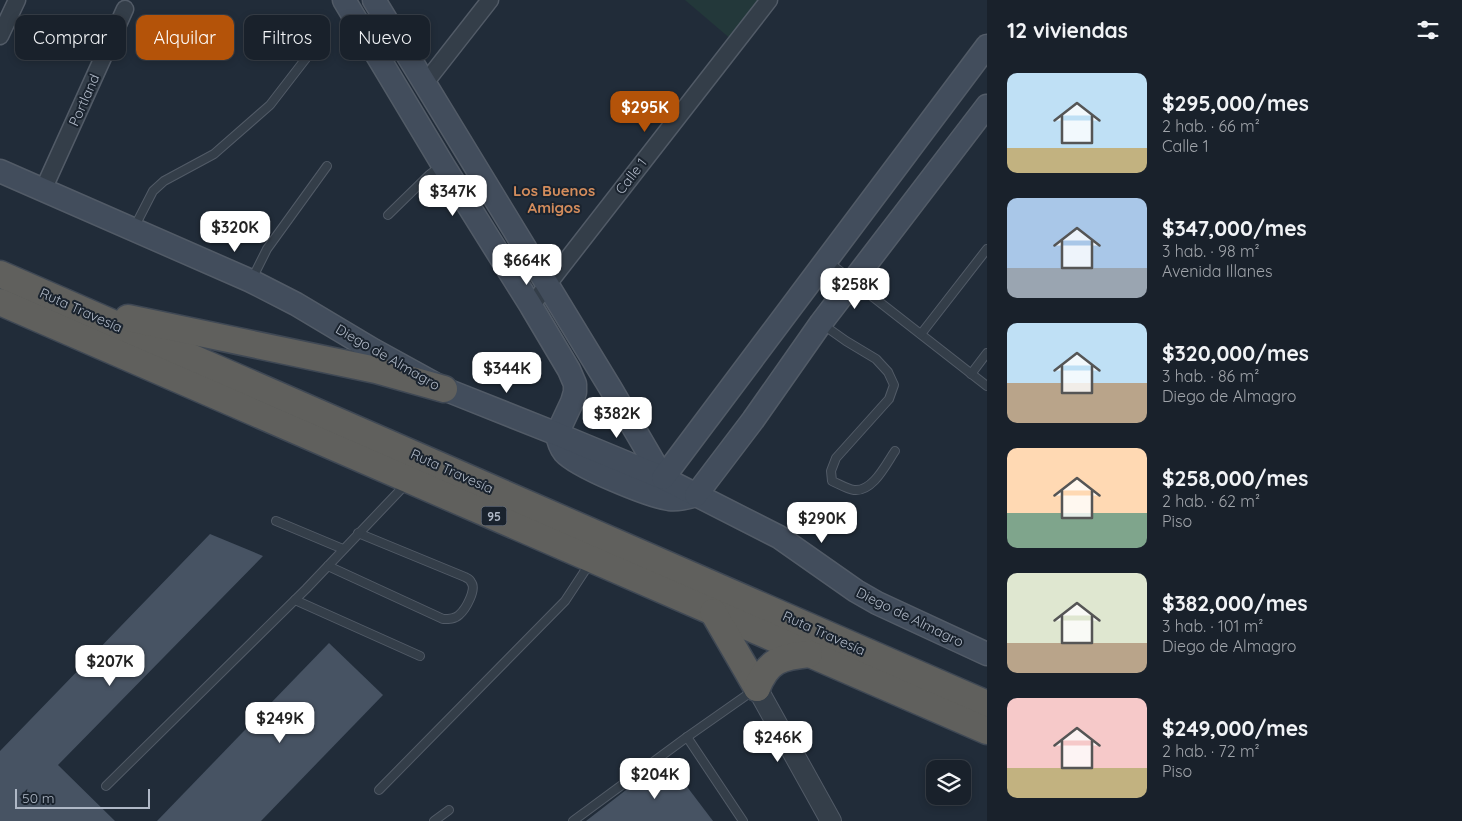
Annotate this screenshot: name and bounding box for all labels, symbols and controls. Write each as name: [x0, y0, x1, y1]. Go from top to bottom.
chip: Comprar: [15, 15, 126, 60]
chip: Alquilar: [136, 15, 234, 60]
chip: Filtros: [244, 15, 330, 60]
chip: Nuevo: [340, 15, 430, 60]
icon: filters: [1414, 16, 1442, 44]
text: 12 viviendas: [1007, 17, 1128, 43]
street label: Portland: [65, 71, 103, 129]
pin: $295K: [610, 90, 680, 133]
text: $295,000/mes: [1162, 90, 1309, 116]
icon: home: [1047, 93, 1107, 153]
text: $295K: [621, 97, 669, 117]
text: 2 hab. · 66 m²: [1162, 116, 1260, 136]
text: Calle 1: [1162, 136, 1209, 156]
street label: Calle 1: [611, 154, 651, 198]
pin: $347K: [418, 174, 488, 217]
text: $347K: [430, 181, 476, 201]
district label: Los Buenos Amigos: [513, 181, 595, 217]
pin: $320K: [200, 210, 270, 253]
text: $347,000/mes: [1162, 215, 1307, 241]
text: $320K: [211, 217, 259, 237]
icon: home: [1047, 218, 1107, 278]
text: 3 hab. · 98 m²: [1162, 241, 1260, 261]
pin: $664K: [492, 244, 562, 286]
text: $664K: [503, 250, 551, 270]
text: Avenida Illanes: [1162, 261, 1273, 281]
pin: $258K: [820, 268, 890, 310]
text: $258K: [831, 274, 879, 294]
street label: Ruta Travesía: [37, 284, 125, 336]
street label: Diego de Almagro: [333, 320, 443, 394]
text: $320,000/mes: [1162, 340, 1309, 366]
icon: home: [1047, 343, 1107, 403]
pin: $344K: [472, 352, 542, 394]
text: $344K: [483, 358, 531, 378]
text: 3 hab. · 86 m²: [1162, 366, 1259, 386]
text: Diego de Almagro: [1162, 386, 1296, 406]
pin: $382K: [582, 396, 652, 439]
text: $382K: [594, 403, 640, 423]
street label: Ruta Travesía: [408, 445, 496, 497]
text: $258,000/mes: [1162, 465, 1308, 491]
icon: home: [1047, 468, 1107, 528]
text: 2 hab. · 62 m²: [1162, 491, 1260, 511]
pin: $290K: [787, 502, 857, 544]
road number: 95: [482, 506, 506, 526]
text: $290K: [798, 508, 846, 528]
text: Piso: [1162, 511, 1192, 531]
street label: Diego de Almagro: [853, 583, 967, 651]
text: $382,000/mes: [1162, 590, 1308, 616]
icon: home: [1047, 593, 1107, 653]
street label: Ruta Travesía: [780, 607, 868, 659]
text: 3 hab. · 101 m²: [1162, 616, 1263, 636]
text: Diego de Almagro: [1162, 636, 1296, 656]
pin: $207K: [75, 644, 145, 687]
text: $207K: [86, 651, 134, 671]
pin: $249K: [245, 702, 315, 744]
text: $249K: [256, 708, 304, 728]
text: $249,000/mes: [1162, 715, 1308, 741]
icon: home: [1047, 718, 1107, 778]
pin: $246K: [743, 720, 813, 763]
text: $246K: [754, 727, 802, 747]
text: 2 hab. · 72 m²: [1162, 741, 1260, 761]
pin: $204K: [620, 758, 690, 800]
map controls: [926, 760, 971, 805]
button: layers: [926, 760, 971, 805]
text: Piso: [1162, 761, 1192, 781]
text: $204K: [631, 764, 679, 784]
scale bar: [15, 786, 150, 809]
text: 50 m: [22, 789, 55, 807]

